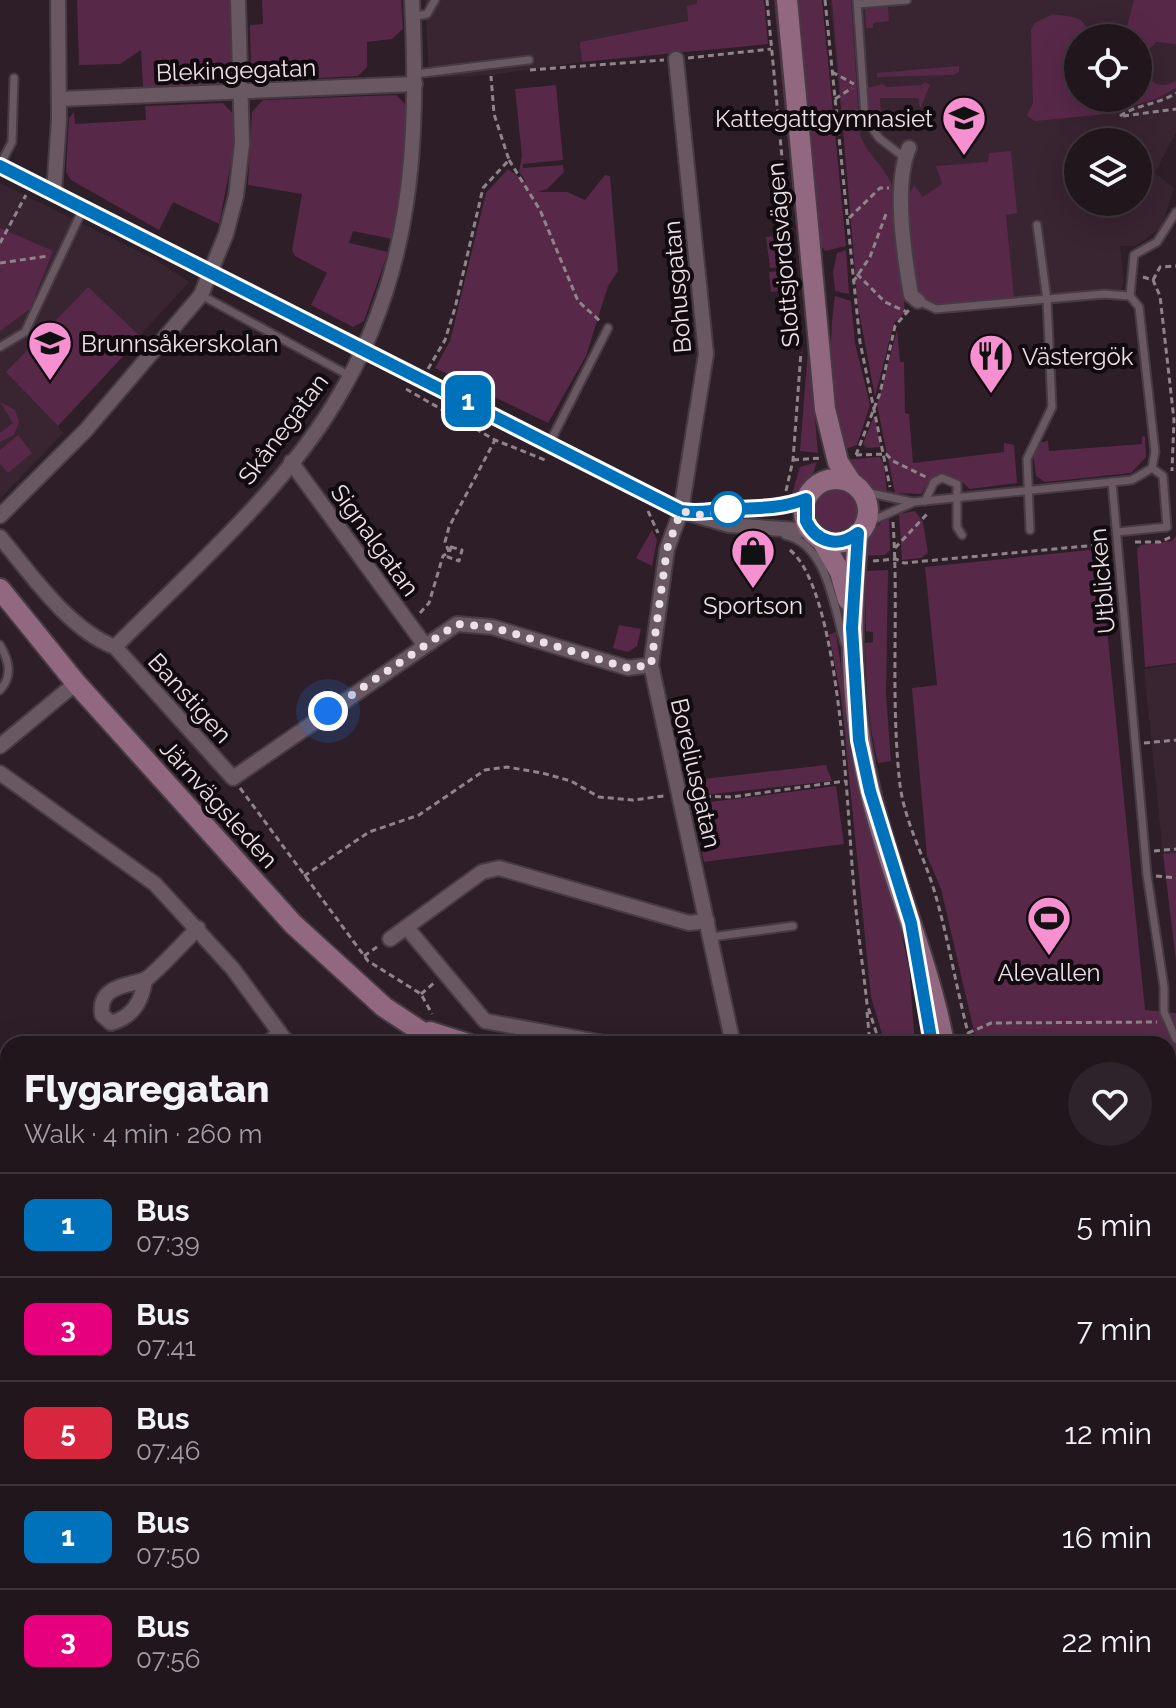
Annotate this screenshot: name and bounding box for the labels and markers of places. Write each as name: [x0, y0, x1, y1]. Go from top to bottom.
school or university icon: Kattegattgymnasiet: [940, 94, 988, 157]
place label: Kattegattgymnasiet: [715, 104, 933, 133]
school or university icon: Brunnsåkerskolan: [26, 319, 74, 382]
place label: Brunnsåkerskolan: [81, 329, 278, 358]
restaurant icon: Västergök: [967, 332, 1015, 395]
place label: Västergök: [1022, 342, 1134, 371]
unlabelled marker: [711, 492, 745, 526]
shop icon: Sportson: [729, 527, 777, 590]
place label: Sportson: [703, 591, 803, 620]
sports icon: Alevallen: [1025, 894, 1073, 957]
place label: Alevallen: [997, 958, 1101, 987]

